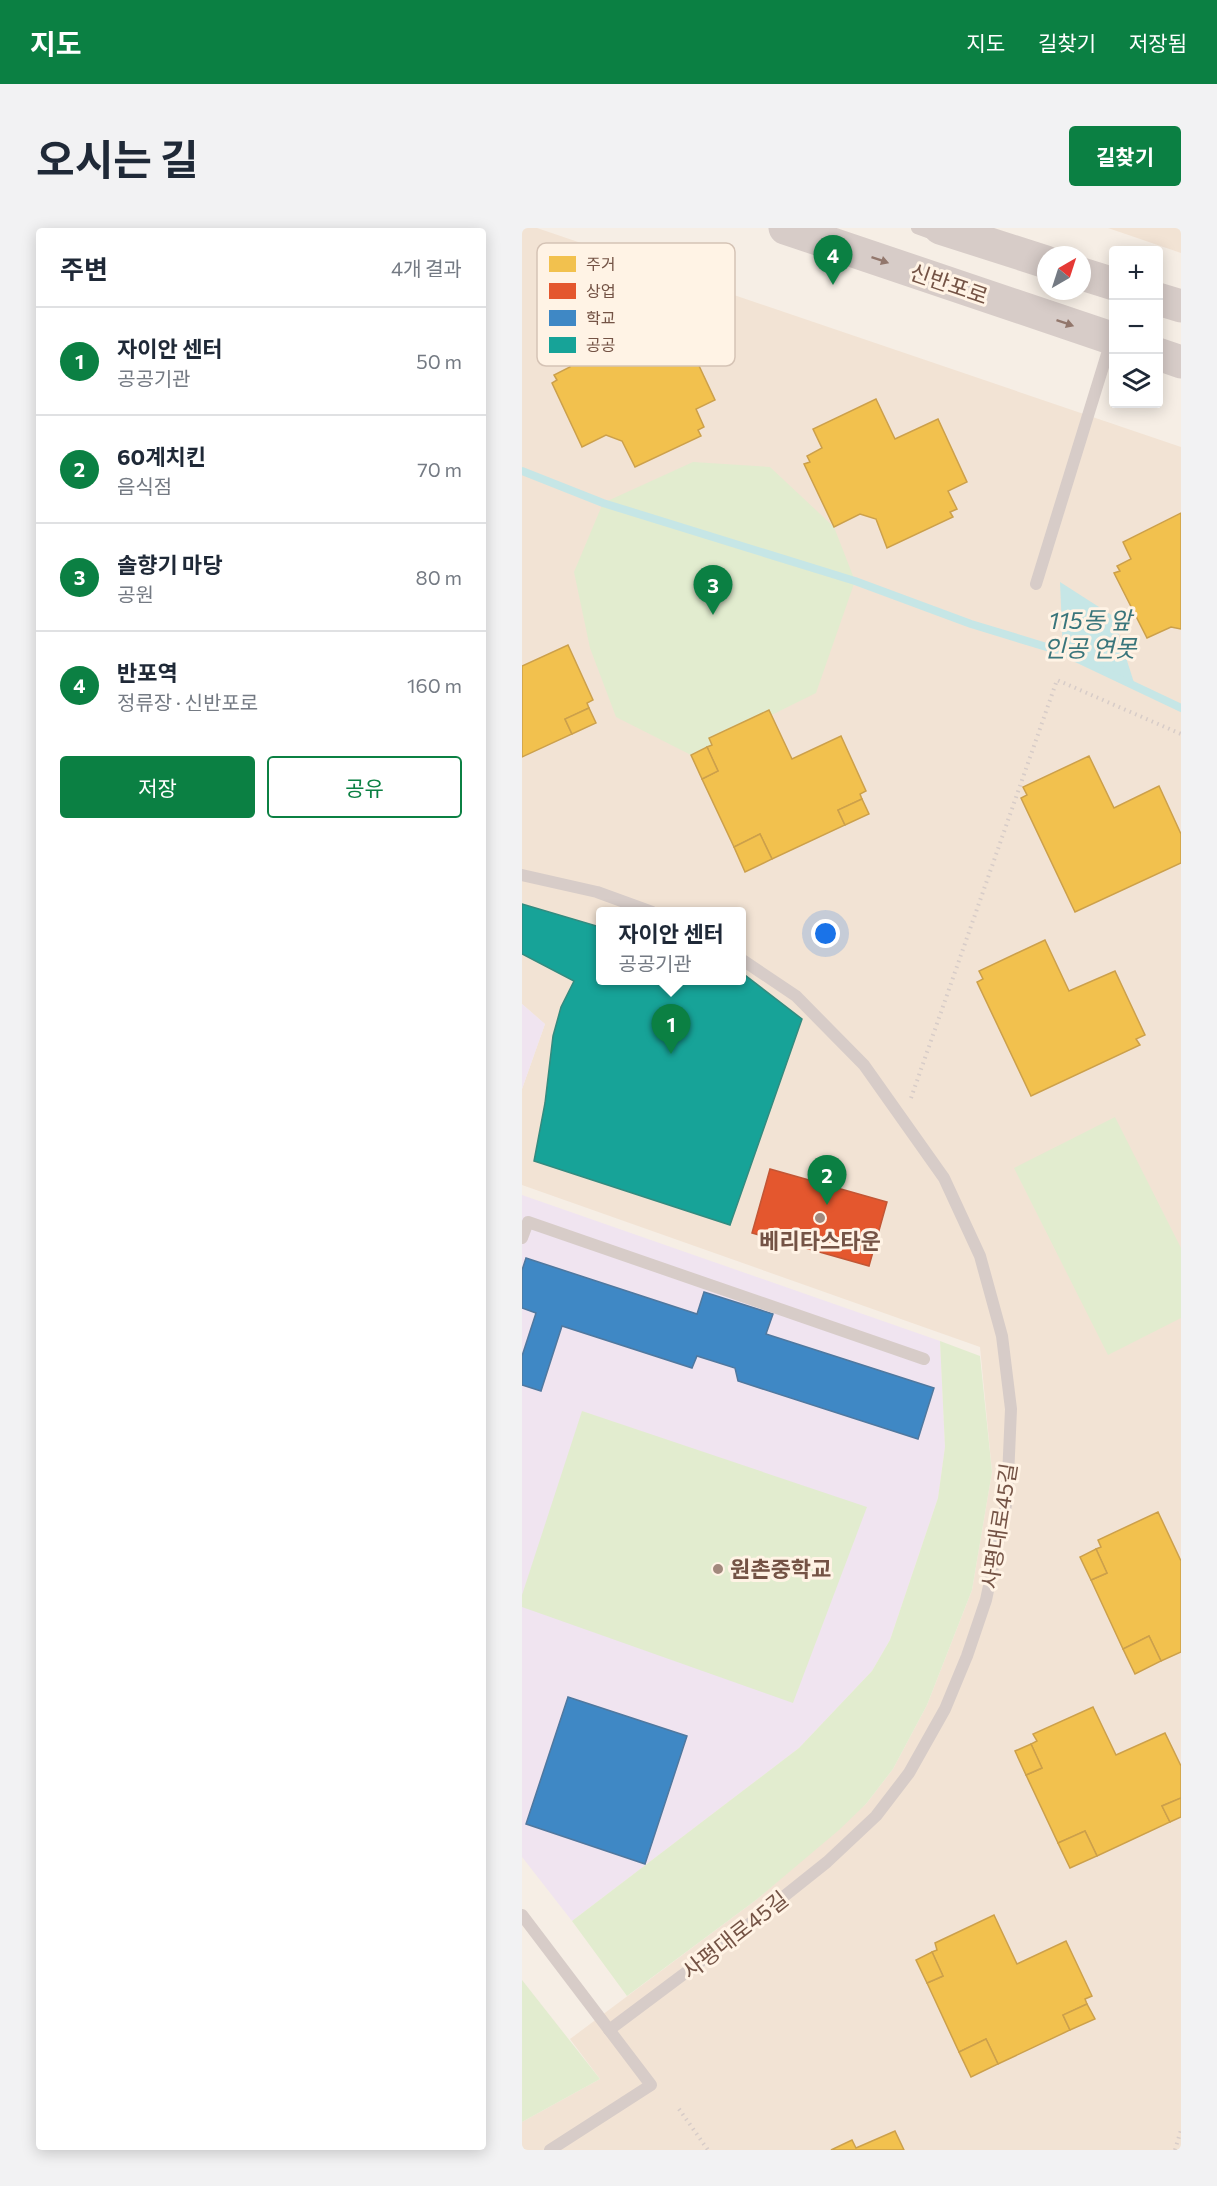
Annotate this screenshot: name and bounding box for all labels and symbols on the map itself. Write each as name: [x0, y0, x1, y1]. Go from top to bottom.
pin: 4: [814, 236, 852, 285]
legend: [537, 243, 735, 366]
north arrow: [1037, 246, 1091, 300]
text: 주거: [586, 254, 615, 273]
one-way arrow: [871, 256, 889, 266]
street label: 신반포로: [906, 258, 992, 309]
text: 상업: [586, 281, 615, 300]
text: 학교: [586, 308, 615, 327]
one-way arrow: [1056, 318, 1074, 328]
text: 공공: [586, 335, 615, 354]
pin: 3: [694, 566, 732, 615]
water label: 115동 앞 인공 연못: [1044, 605, 1138, 662]
your location: [811, 919, 840, 948]
pin: 1: [652, 1004, 690, 1054]
pin: 2: [808, 1156, 846, 1205]
marker: 베리타스타운: [813, 1211, 827, 1225]
place label: 베리타스타운: [759, 1227, 881, 1254]
street label: 사평대로45길: [975, 1461, 1022, 1591]
place label: 원촌중학교: [730, 1555, 831, 1582]
marker: 원촌중학교: [711, 1562, 725, 1576]
street label: 사평대로45길: [676, 1885, 793, 1984]

